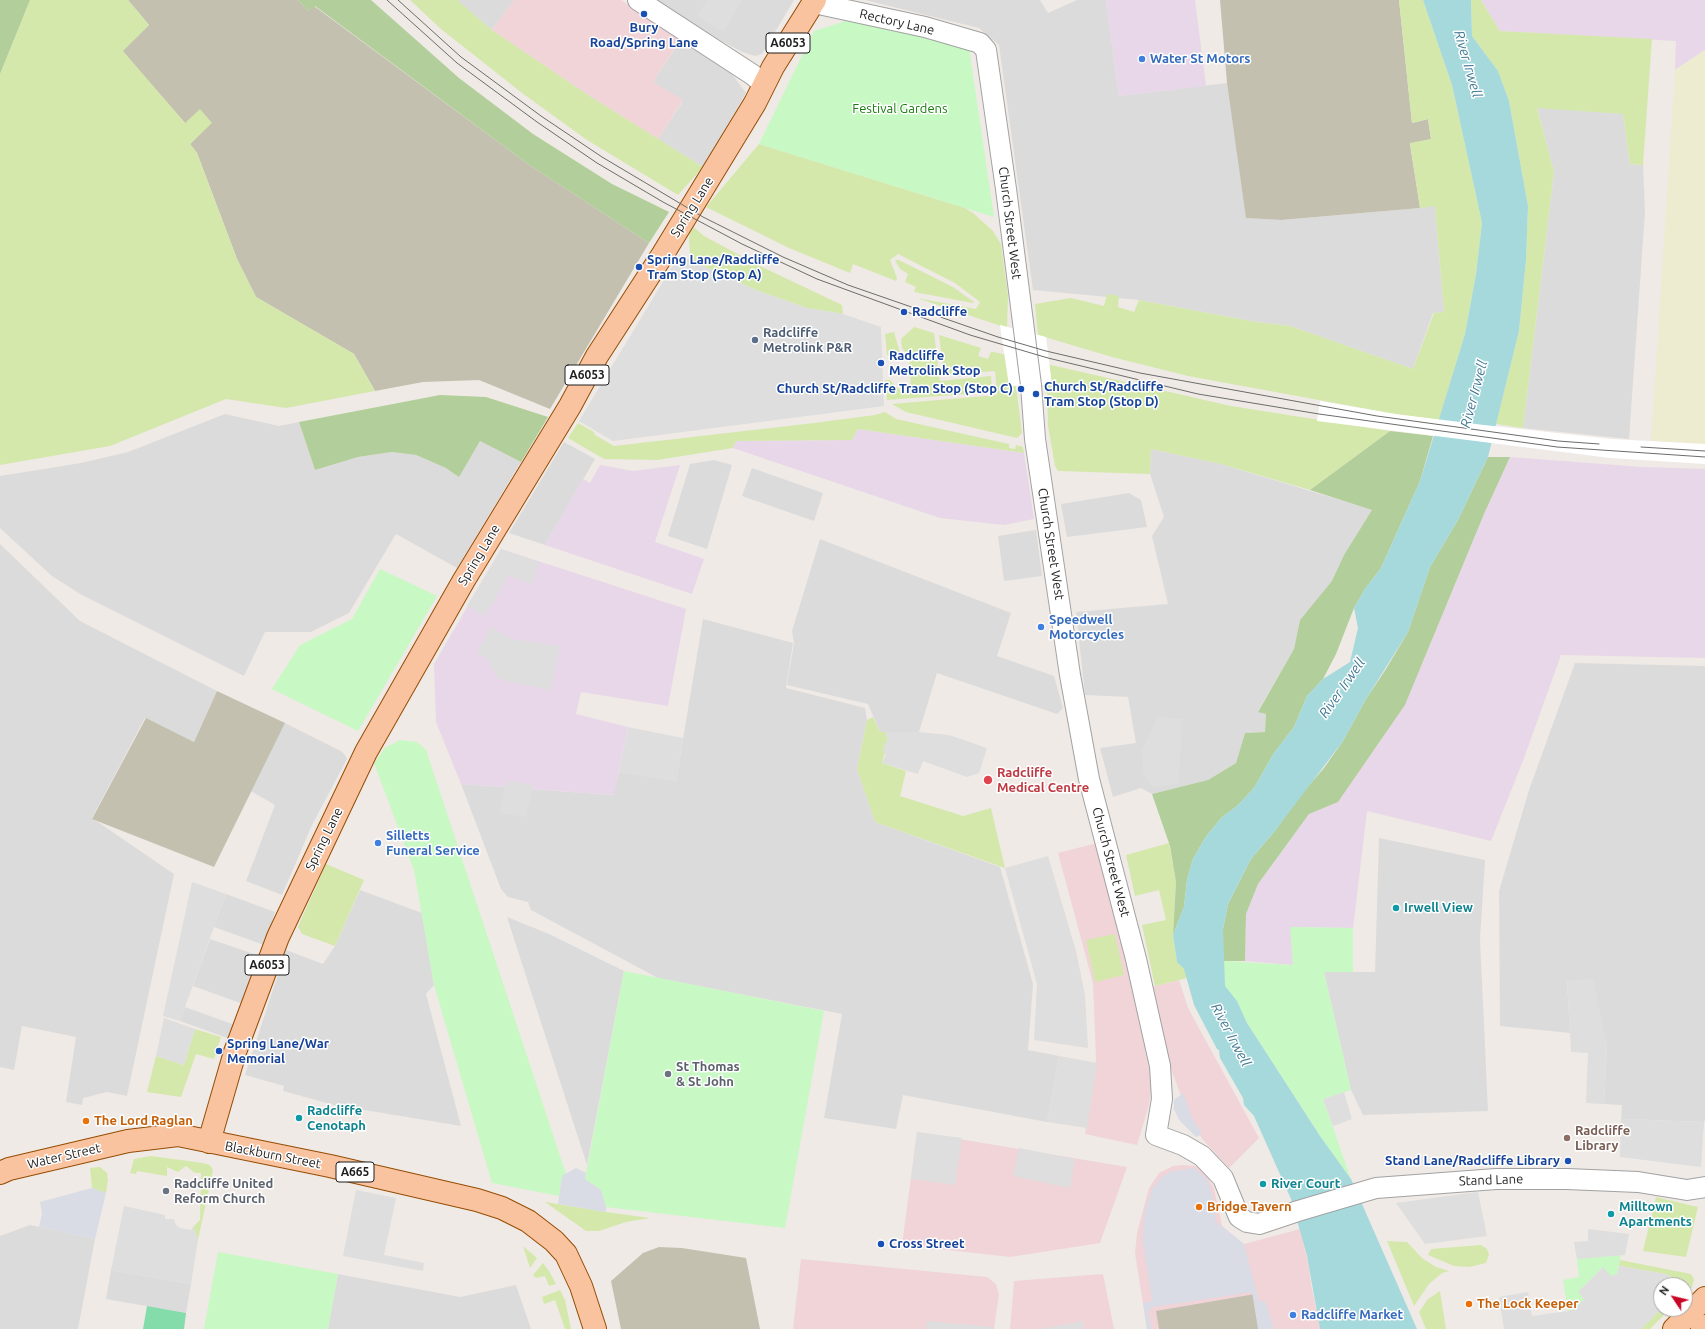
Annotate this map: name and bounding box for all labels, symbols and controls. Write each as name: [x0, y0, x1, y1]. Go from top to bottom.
street label: Rectory Lane: [858, 6, 936, 38]
marker: Bury Road/Spring Lane: [639, 9, 649, 19]
place label: Bury Road/Spring Lane: [590, 20, 698, 51]
water label: River Irwell: [1450, 28, 1486, 100]
road number: A6053: [766, 33, 810, 53]
place label: Water St Motors: [1150, 51, 1250, 67]
marker: Water St Motors: [1137, 54, 1147, 64]
park label: Festival Gardens: [852, 101, 948, 117]
street label: Church Street West: [995, 166, 1025, 280]
street label: Spring Lane: [667, 174, 717, 240]
place label: Spring Lane/Radcliffe Tram Stop (Stop A): [647, 252, 780, 283]
marker: Spring Lane/Radcliffe Tram Stop (Stop A): [634, 262, 644, 272]
place label: Radcliffe: [912, 304, 967, 320]
marker: Radcliffe: [899, 307, 909, 317]
place label: Radcliffe Metrolink P&R: [763, 325, 852, 356]
marker: Radcliffe Metrolink P&R: [750, 335, 760, 345]
place label: Radcliffe Metrolink Stop: [889, 348, 981, 379]
marker: Radcliffe Metrolink Stop: [876, 358, 886, 368]
water label: River Irwell: [1457, 358, 1491, 430]
road number: A6053: [565, 365, 609, 385]
place label: Church St/Radcliffe Tram Stop (Stop D): [1044, 379, 1163, 410]
place label: Church St/Radcliffe Tram Stop (Stop C): [776, 381, 1013, 397]
marker: Church St/Radcliffe Tram Stop (Stop C): [1016, 384, 1026, 394]
marker: Church St/Radcliffe Tram Stop (Stop D): [1031, 389, 1041, 399]
street label: Church Street West: [1034, 487, 1068, 601]
street label: Spring Lane: [455, 522, 503, 588]
place label: Speedwell Motorcycles: [1049, 612, 1124, 643]
marker: Speedwell Motorcycles: [1036, 622, 1046, 632]
water label: River Irwell: [1315, 655, 1369, 721]
place label: Radcliffe Medical Centre: [997, 765, 1089, 796]
marker: Radcliffe Medical Centre: [982, 774, 994, 786]
street label: Spring Lane: [302, 805, 346, 873]
street label: Church Street West: [1089, 805, 1133, 919]
place label: Silletts Funeral Service: [386, 828, 480, 859]
marker: Silletts Funeral Service: [373, 838, 383, 848]
place label: Irwell View: [1404, 900, 1473, 916]
marker: Irwell View: [1391, 903, 1401, 913]
road number: A6053: [245, 955, 289, 975]
water label: River Irwell: [1207, 1000, 1255, 1070]
place label: Spring Lane/War Memorial: [227, 1036, 329, 1067]
marker: Spring Lane/War Memorial: [214, 1046, 224, 1056]
place label: St Thomas & St John: [676, 1059, 740, 1090]
marker: St Thomas & St John: [663, 1069, 673, 1079]
place label: Radcliffe Cenotaph: [307, 1103, 366, 1134]
place label: The Lord Raglan: [94, 1113, 193, 1129]
marker: Radcliffe Cenotaph: [294, 1113, 304, 1123]
marker: The Lord Raglan: [81, 1116, 91, 1126]
place label: Radcliffe Library: [1575, 1123, 1630, 1154]
marker: Radcliffe Library: [1562, 1133, 1572, 1143]
street label: Blackburn Street: [224, 1138, 322, 1172]
street label: Water Street: [26, 1140, 102, 1172]
place label: Stand Lane/Radcliffe Library: [1385, 1153, 1560, 1169]
marker: Stand Lane/Radcliffe Library: [1563, 1156, 1573, 1166]
road number: A665: [336, 1162, 374, 1182]
street label: Stand Lane: [1459, 1171, 1523, 1189]
place label: Radcliffe United Reform Church: [174, 1176, 273, 1207]
place label: River Court: [1271, 1176, 1340, 1192]
marker: River Court: [1258, 1179, 1268, 1189]
marker: Radcliffe United Reform Church: [161, 1186, 171, 1196]
place label: Bridge Tavern: [1207, 1199, 1292, 1215]
place label: Milltown Apartments: [1619, 1199, 1692, 1230]
marker: Bridge Tavern: [1194, 1202, 1204, 1212]
marker: Milltown Apartments: [1606, 1209, 1616, 1219]
place label: Cross Street: [889, 1236, 965, 1252]
marker: Cross Street: [876, 1239, 886, 1249]
north arrow: [1653, 1277, 1693, 1317]
text: N: [1657, 1284, 1671, 1297]
place label: The Lock Keeper: [1477, 1296, 1579, 1312]
marker: The Lock Keeper: [1464, 1299, 1474, 1309]
place label: Radcliffe Market: [1301, 1307, 1403, 1323]
marker: Radcliffe Market: [1288, 1310, 1298, 1320]

